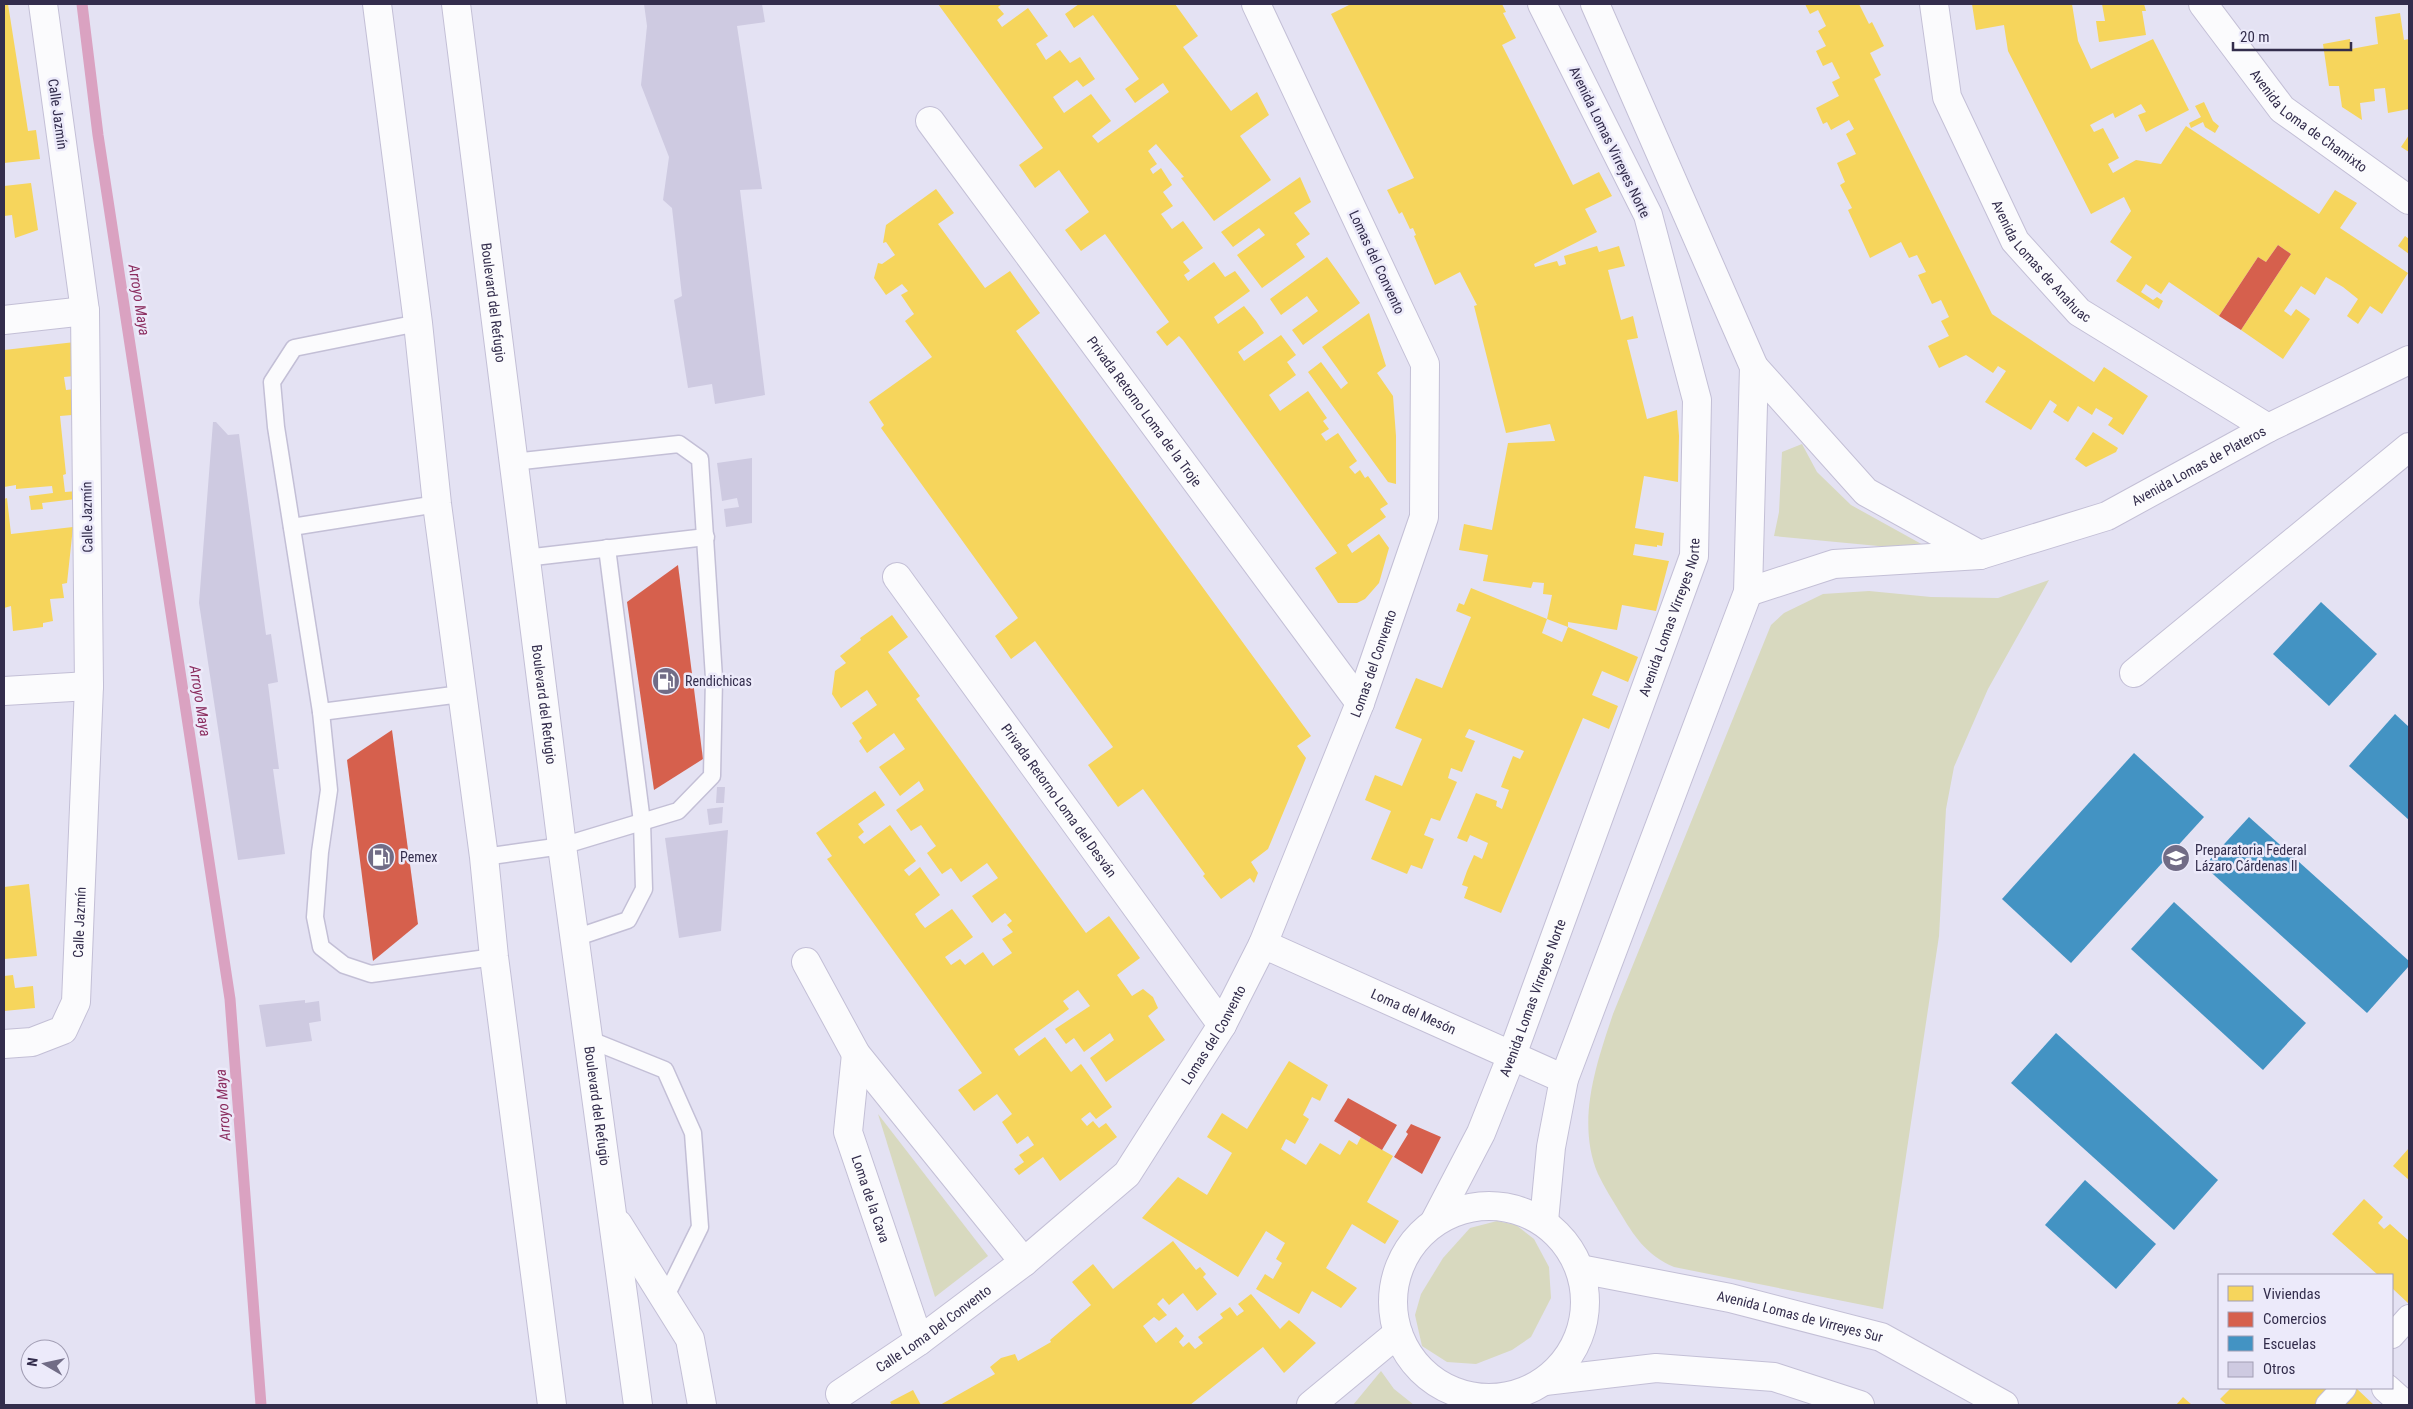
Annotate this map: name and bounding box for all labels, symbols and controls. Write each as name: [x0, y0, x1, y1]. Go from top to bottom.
scale bar: [2233, 20, 2350, 52]
text: 20 m: [2240, 28, 2270, 46]
street label: Avenida Lomas Virreyes Norte: [1566, 64, 1654, 221]
street label: Avenida Loma de Chamixto: [2247, 66, 2370, 175]
street label: Calle Jazmín: [45, 78, 71, 150]
street label: Avenida Lomas de Anahuac: [1989, 197, 2094, 325]
street label: Lomas del Convento: [1346, 208, 1408, 316]
street label: Boulevard del Refugio: [478, 242, 509, 363]
water label: Arroyo Maya: [124, 262, 154, 337]
street label: Privada Retorno Loma de la Troje: [1084, 333, 1205, 490]
street label: Avenida Lomas de Plateros: [2129, 423, 2268, 509]
street label: Calle Jazmín: [78, 481, 96, 553]
street label: Avenida Lomas Virreyes Norte: [1636, 537, 1702, 698]
street label: Lomas del Convento: [1347, 608, 1399, 720]
street label: Boulevard del Refugio: [529, 644, 560, 765]
water label: Arroyo Maya: [185, 663, 215, 738]
fuel station icon: Rendichicas: [651, 666, 681, 696]
place label: Rendichicas: [685, 673, 752, 689]
street label: Privada Retorno Loma del Desván: [998, 721, 1120, 880]
fuel station icon: Pemex: [366, 842, 396, 872]
place label: Preparatoria Federal Lázaro Cárdenas ll: [2195, 842, 2307, 874]
school or university icon: Preparatoria Federal Lázaro Cárdenas ll: [2161, 843, 2191, 873]
place label: Pemex: [400, 849, 437, 865]
street label: Calle Jazmín: [70, 886, 89, 958]
street label: Avenida Lomas Virreyes Norte: [1496, 916, 1569, 1079]
street label: Lomas del Convento: [1178, 983, 1249, 1087]
street label: Loma del Mesón: [1369, 986, 1459, 1038]
street label: Boulevard del Refugio: [581, 1045, 613, 1167]
water label: Arroyo Maya: [212, 1069, 235, 1142]
street label: Loma de la Cava: [848, 1153, 893, 1245]
legend: [2218, 1274, 2393, 1389]
street label: Calle Loma Del Convento: [873, 1282, 994, 1376]
text: Viviendas: [2263, 1285, 2321, 1303]
street label: Avenida Lomas de Virreyes Sur: [1716, 1288, 1885, 1345]
text: Comercios: [2263, 1310, 2327, 1328]
text: Escuelas: [2263, 1335, 2316, 1353]
north arrow: [20, 1339, 70, 1389]
text: N: [24, 1356, 41, 1367]
text: Otros: [2263, 1360, 2295, 1378]

